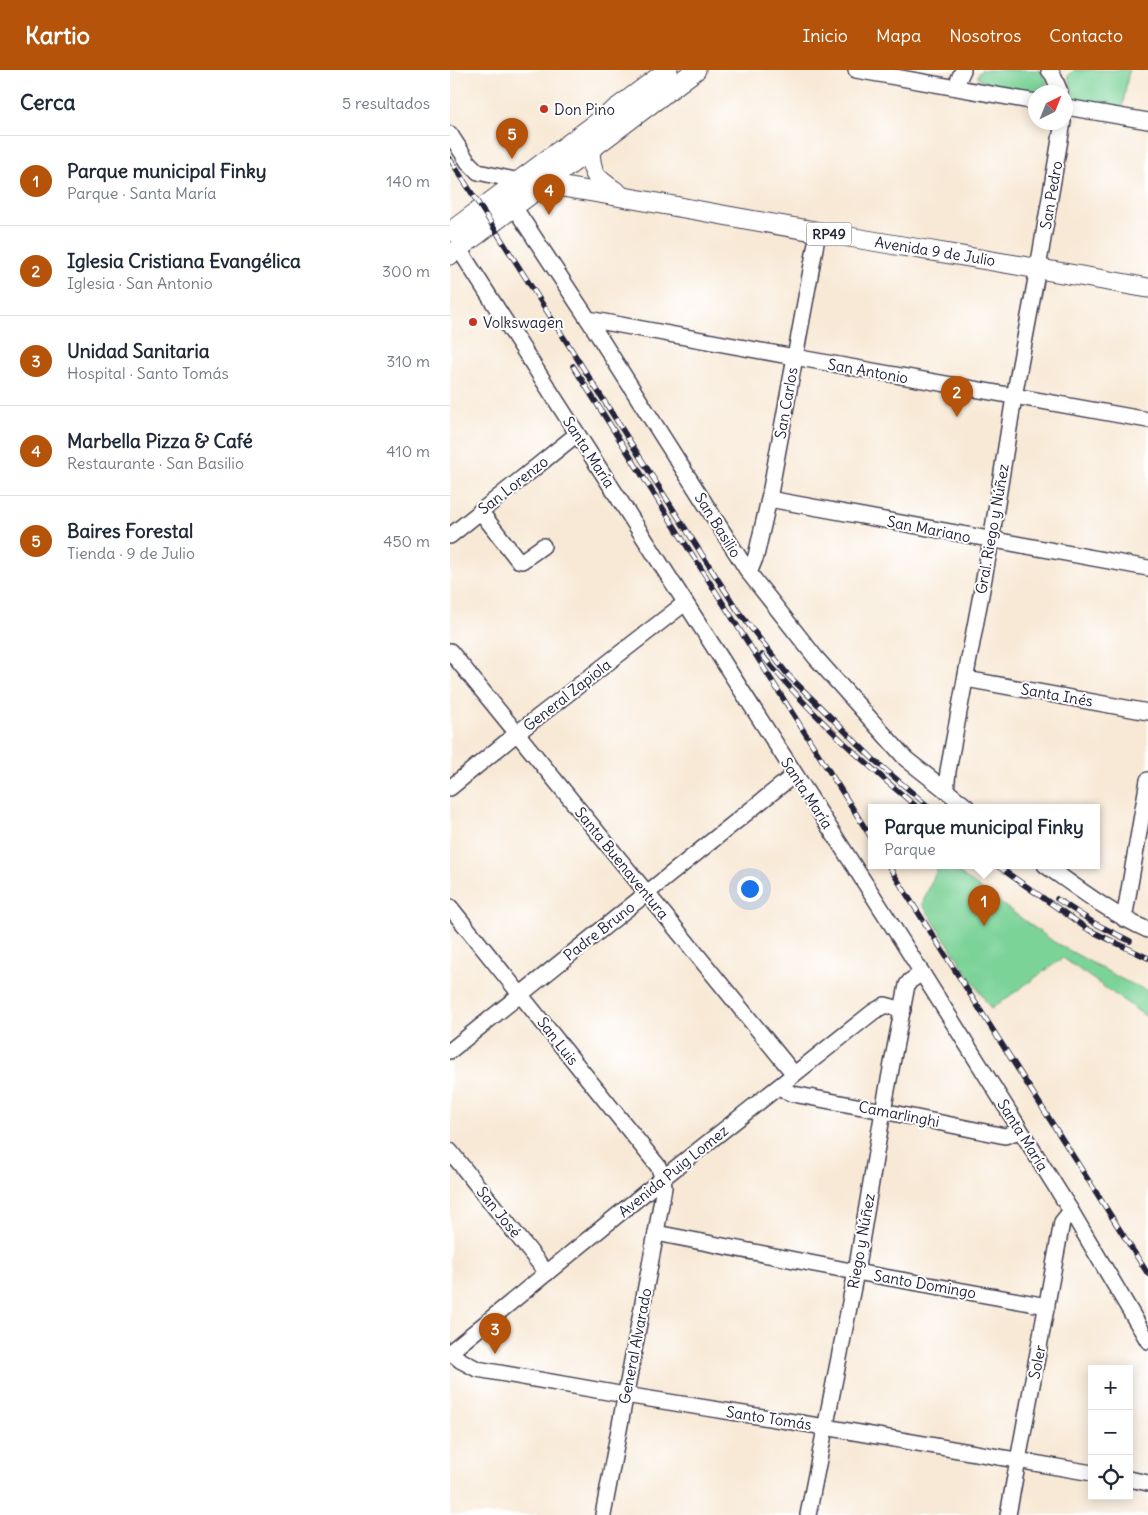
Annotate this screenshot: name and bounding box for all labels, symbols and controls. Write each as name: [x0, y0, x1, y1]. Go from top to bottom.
text: Kartio: [25, 20, 90, 50]
text: Inicio: [802, 24, 848, 47]
text: Mapa: [876, 24, 921, 47]
text: Nosotros: [949, 24, 1021, 47]
text: Contacto: [1049, 24, 1123, 47]
north arrow: [1028, 85, 1073, 130]
text: Cerca: [20, 89, 75, 116]
text: 5 resultados: [342, 93, 430, 113]
place label: Don Pino: [554, 100, 615, 119]
marker: Don Pino: [538, 103, 550, 115]
pin: 5: [496, 118, 528, 159]
text: Parque municipal Finky: [67, 159, 266, 183]
street label: San Pedro: [1036, 159, 1066, 231]
text: 1: [33, 171, 39, 191]
text: 140 m: [386, 171, 430, 191]
pin: 4: [533, 174, 565, 215]
text: Parque · Santa María: [67, 183, 216, 203]
road number: RP49: [806, 222, 852, 245]
street label: Avenida 9 de Julio: [873, 232, 997, 270]
text: Iglesia Cristiana Evangélica: [67, 249, 301, 273]
text: 2: [32, 261, 40, 281]
text: 300 m: [382, 261, 430, 281]
text: Iglesia · San Antonio: [67, 273, 213, 293]
place label: Volkswagen: [483, 313, 564, 332]
marker: Volkswagen: [467, 316, 479, 328]
text: Unidad Sanitaria: [67, 339, 209, 363]
text: 3: [31, 351, 41, 371]
text: 310 m: [386, 351, 430, 371]
street label: San Antonio: [826, 355, 910, 387]
text: Hospital · Santo Tomás: [67, 363, 229, 383]
street label: San Carlos: [770, 366, 802, 440]
pin: 2: [941, 376, 973, 417]
street label: Santa María: [559, 413, 619, 492]
text: Marbella Pizza & Café: [67, 429, 253, 453]
text: 4: [31, 441, 41, 461]
text: 410 m: [386, 441, 430, 461]
street label: San Lorenzo: [474, 452, 552, 518]
text: Restaurante · San Basilio: [67, 453, 244, 473]
street label: Gral. Riego y Núñez: [971, 462, 1013, 596]
street label: San Basilio: [691, 489, 745, 561]
street label: San Mariano: [885, 512, 973, 546]
text: Baires Forestal: [67, 519, 193, 543]
text: 5: [31, 531, 41, 551]
text: 450 m: [383, 531, 430, 551]
text: Tienda · 9 de Julio: [67, 543, 195, 563]
street label: General Zapiola: [519, 655, 615, 735]
street label: Santa Inés: [1020, 679, 1095, 711]
street label: Santa María: [777, 754, 837, 833]
street label: Santa Buenaventura: [571, 803, 673, 923]
popup: [868, 804, 1100, 869]
text: Parque municipal Finky: [884, 815, 1084, 839]
text: Parque: [884, 839, 936, 859]
your location: [737, 876, 763, 902]
pin: 1: [968, 885, 1000, 926]
street label: Padre Bruno: [560, 897, 638, 965]
street label: San Luis: [533, 1013, 583, 1069]
street label: Santa María: [993, 1095, 1053, 1175]
street label: Camarlinghi: [857, 1097, 941, 1131]
street label: Avenida Puig Lomez: [614, 1121, 732, 1221]
street label: San José: [473, 1183, 525, 1241]
street label: Riego y Núñez: [843, 1192, 879, 1290]
street label: Santo Domingo: [872, 1266, 978, 1302]
street label: General Alvarado: [614, 1286, 656, 1406]
pin: 3: [479, 1313, 511, 1354]
street label: Soler: [1024, 1343, 1050, 1381]
map controls: [1088, 1365, 1133, 1500]
button: +: [1088, 1365, 1133, 1410]
street label: Santo Tomás: [725, 1402, 813, 1434]
button: −: [1088, 1410, 1133, 1455]
button: locate: [1088, 1455, 1133, 1500]

